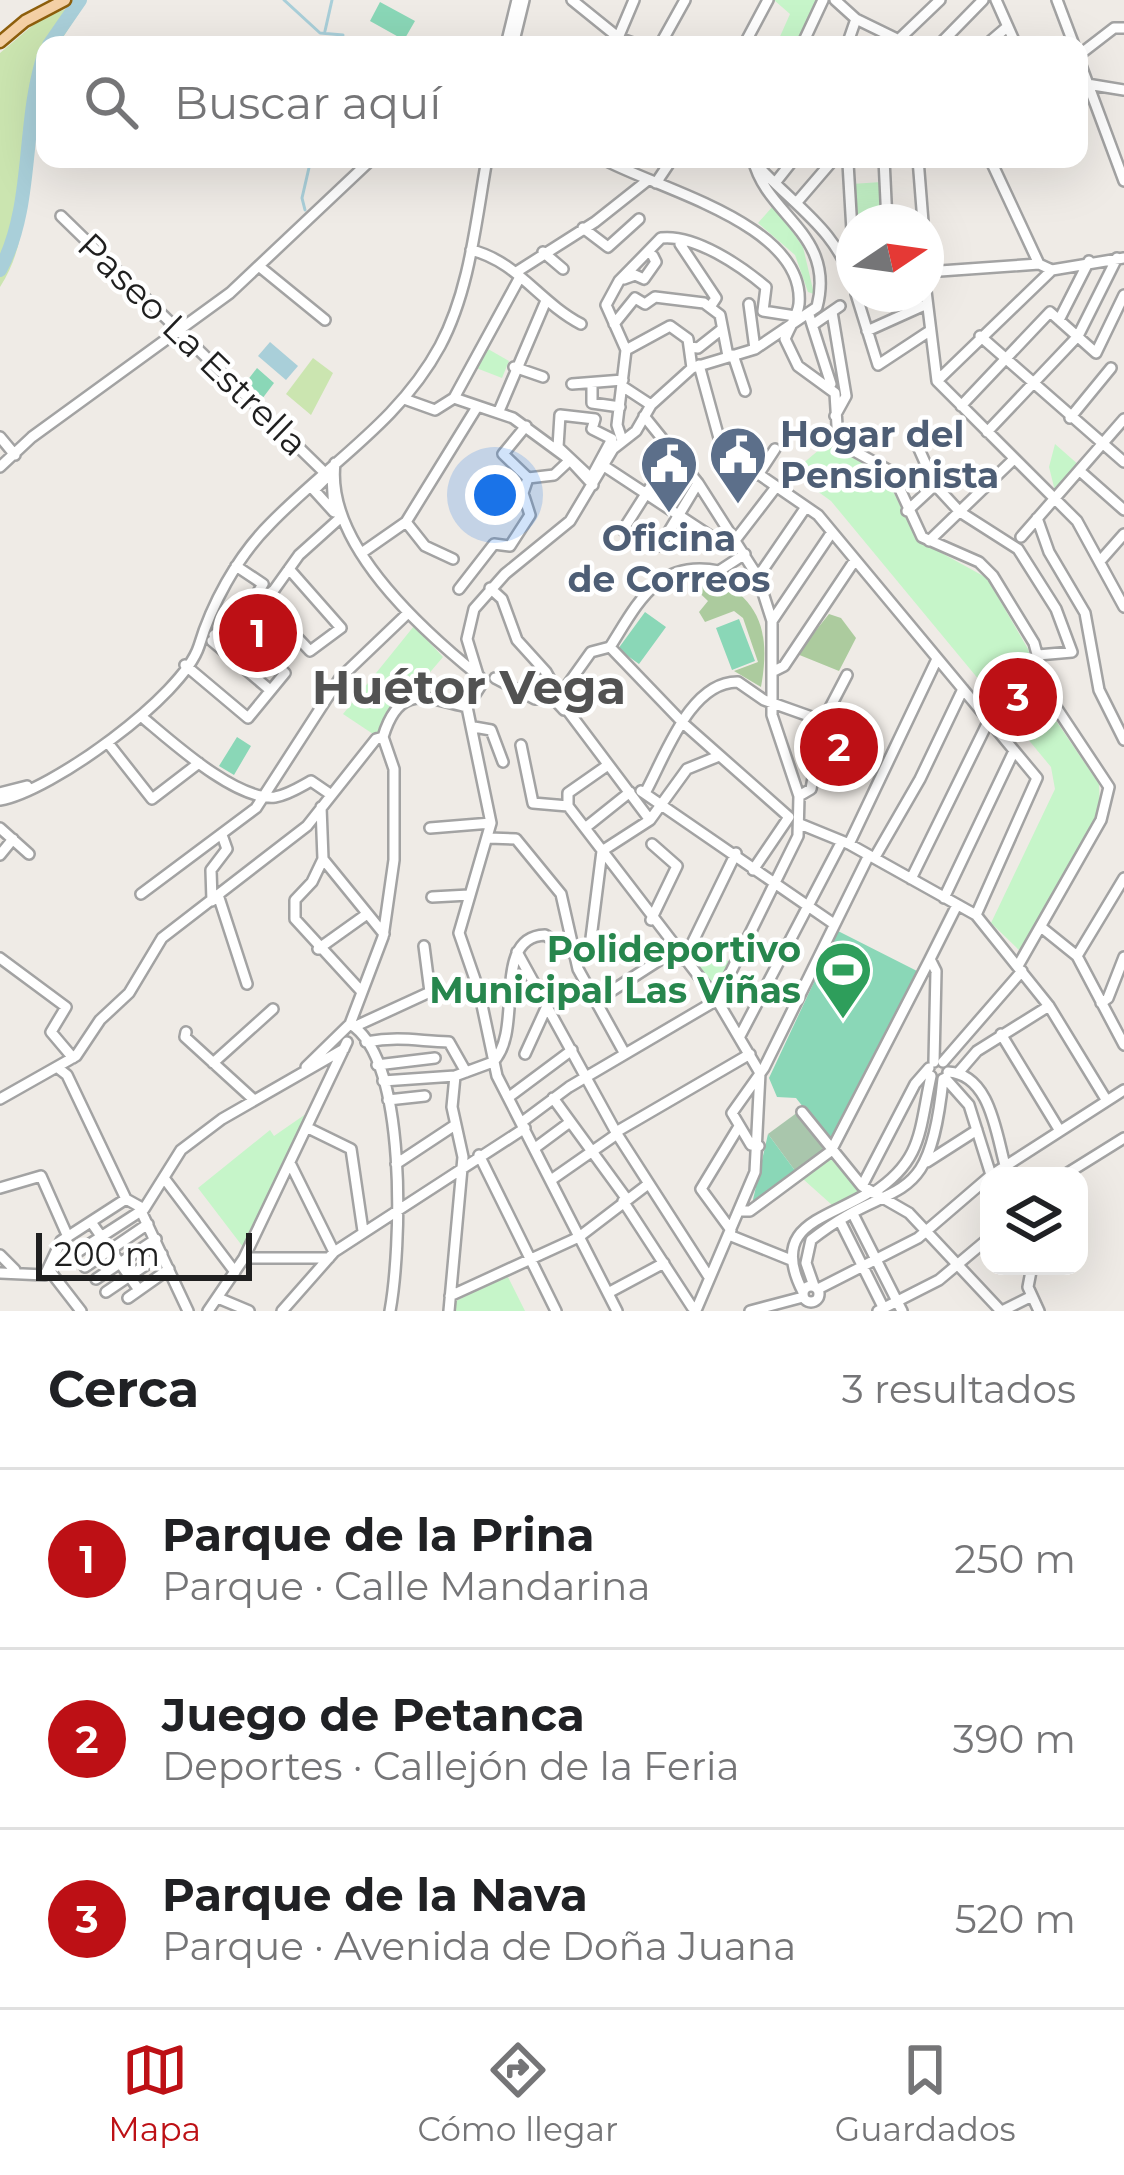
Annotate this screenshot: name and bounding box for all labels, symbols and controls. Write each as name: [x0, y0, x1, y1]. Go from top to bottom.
search box: [36, 36, 1088, 168]
icon: search: [78, 69, 144, 135]
text: Buscar aquí: [174, 75, 441, 130]
north arrow: [836, 204, 944, 312]
street label: Paseo La Estrella: [69, 223, 317, 465]
place label: Hogar del Pensionista: [780, 412, 999, 497]
public building icon: Hogar del Pensionista: [707, 424, 769, 506]
public building icon: Oficina de Correos: [638, 433, 700, 515]
your location: [465, 465, 525, 525]
place label: Oficina de Correos: [568, 516, 770, 601]
pin: 1: [219, 588, 297, 678]
pin: 3: [979, 652, 1057, 742]
district label: Huétor Vega: [312, 658, 626, 716]
pin: 2: [800, 702, 878, 792]
place label: Polideportivo Municipal Las Viñas: [429, 927, 801, 1012]
sports icon: Polideportivo Municipal Las Viñas: [812, 939, 874, 1021]
map controls: [980, 1167, 1088, 1275]
button: layers: [980, 1167, 1088, 1275]
scale bar: [36, 1227, 252, 1280]
text: 200 m: [54, 1234, 160, 1274]
text: Cerca: [48, 1358, 199, 1420]
text: 3 resultados: [842, 1365, 1076, 1413]
text: Parque de la Prina: [162, 1507, 595, 1562]
text: 1: [79, 1535, 95, 1583]
text: 250 m: [954, 1535, 1076, 1583]
text: Parque · Calle Mandarina: [162, 1562, 650, 1610]
text: Juego de Petanca: [162, 1687, 585, 1742]
text: 2: [75, 1715, 99, 1763]
text: 390 m: [953, 1715, 1076, 1763]
text: Deportes · Callejón de la Feria: [162, 1742, 740, 1790]
text: Parque de la Nava: [162, 1867, 588, 1922]
text: 3: [75, 1895, 99, 1943]
text: 520 m: [955, 1895, 1076, 1943]
text: Parque · Avenida de Doña Juana: [162, 1922, 796, 1970]
tab: Mapa: [108, 2037, 201, 2149]
tab: Cómo llegar: [418, 2037, 618, 2149]
tab: Guardados: [835, 2037, 1016, 2149]

